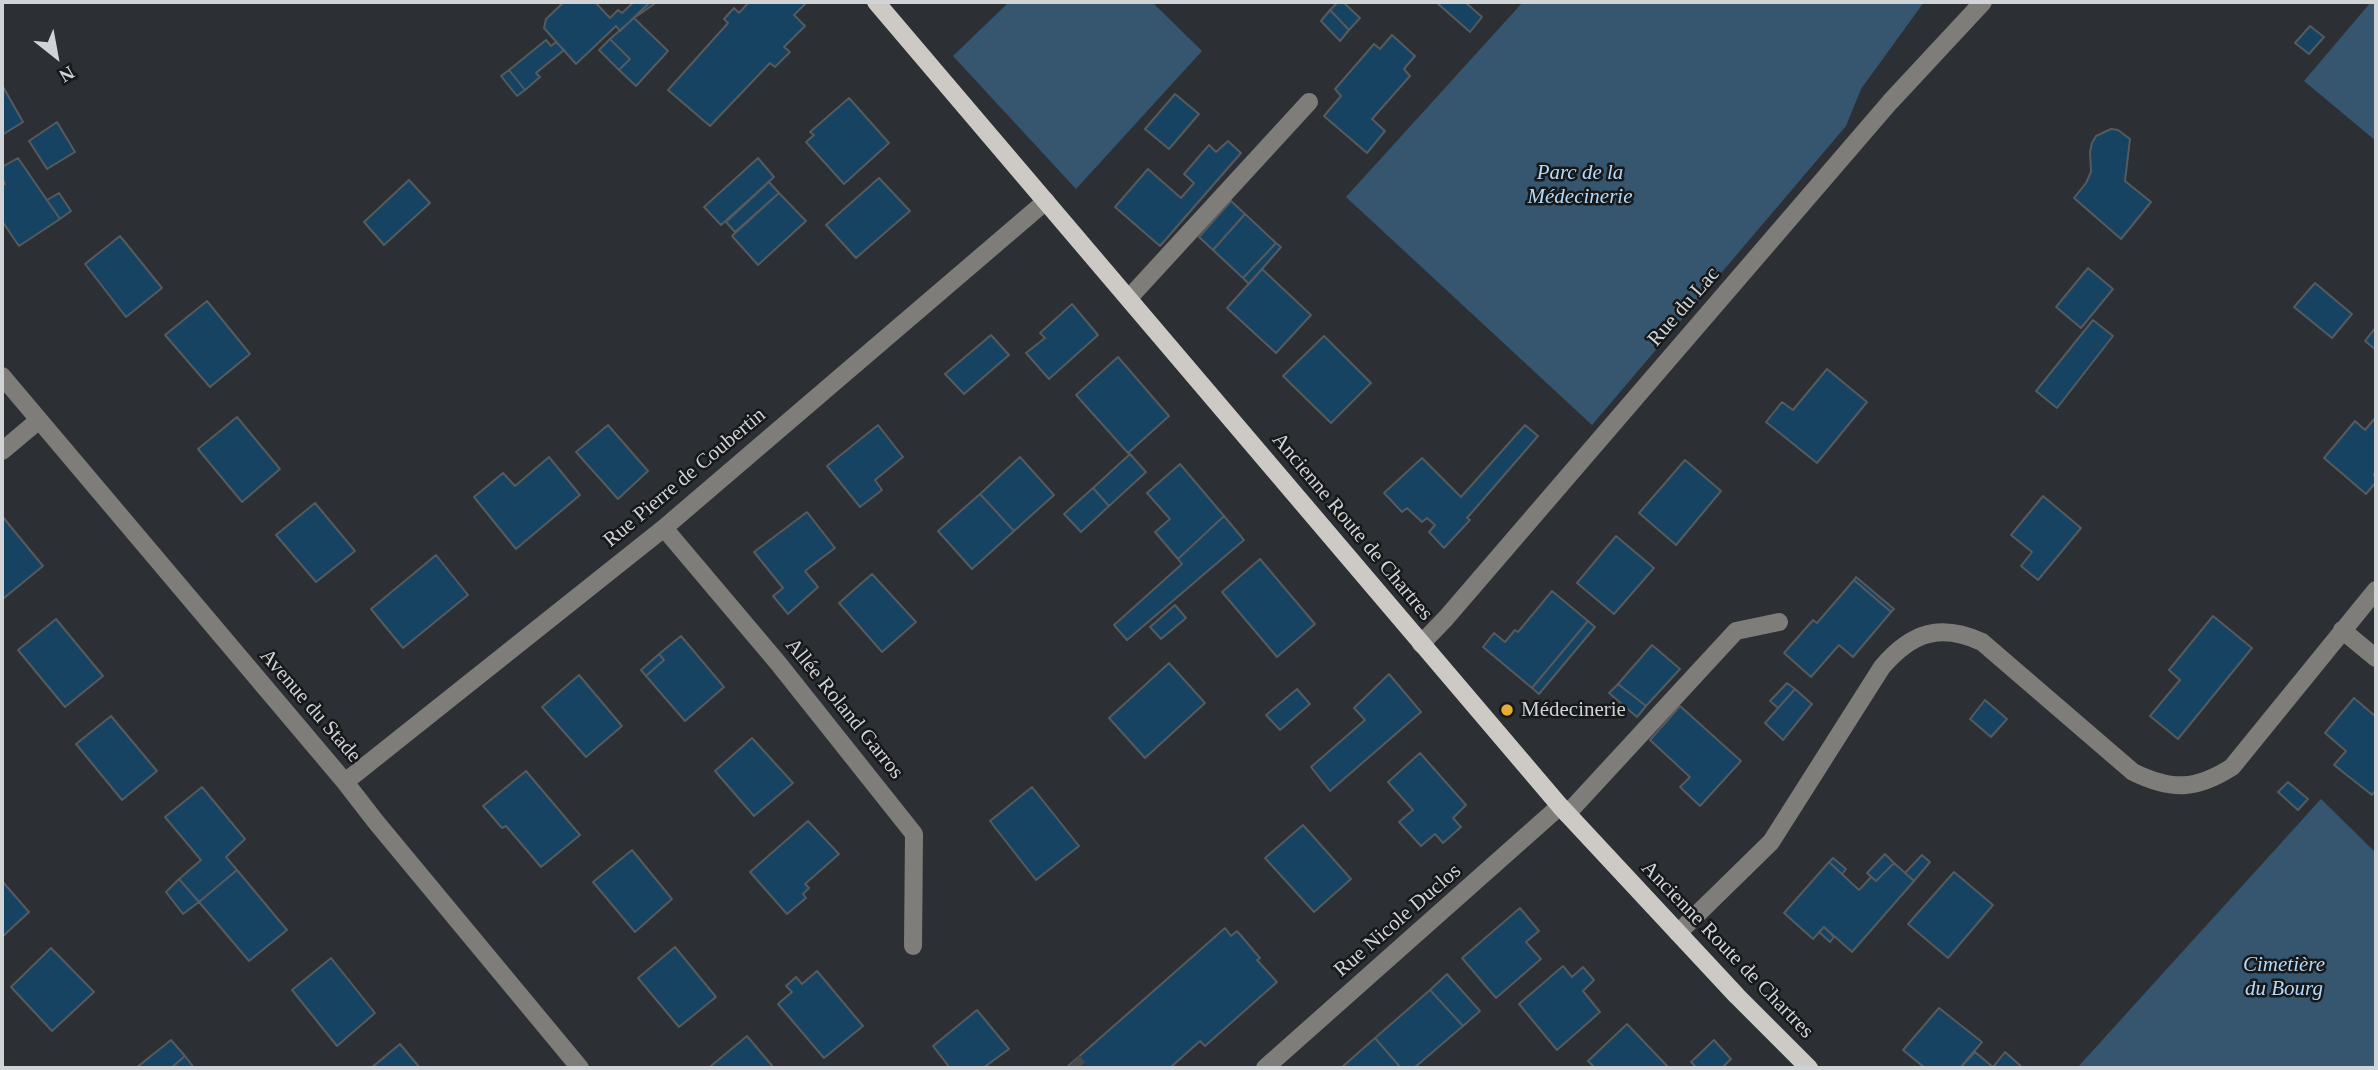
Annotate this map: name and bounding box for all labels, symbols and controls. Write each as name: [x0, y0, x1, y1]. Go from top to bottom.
north arrow: [21, 21, 91, 91]
text: N: [56, 62, 78, 87]
park label: Parc de la Médecinerie: [1528, 160, 1632, 210]
street label: Rue du Lac: [1643, 262, 1725, 352]
street label: Rue Pierre de Coubertin: [599, 403, 771, 553]
street label: Ancienne Route de Chartres: [1266, 428, 1438, 626]
street label: Allée Roland Garros: [780, 634, 908, 784]
street label: Avenue du Stade: [254, 644, 366, 768]
place label: Médecinerie: [1521, 697, 1626, 723]
marker: Médecinerie: [1499, 702, 1515, 718]
street label: Ancienne Route de Chartres: [1636, 856, 1818, 1044]
street label: Rue Nicole Duclos: [1329, 859, 1467, 983]
park label: Cimetière du Bourg: [2243, 952, 2325, 1002]

